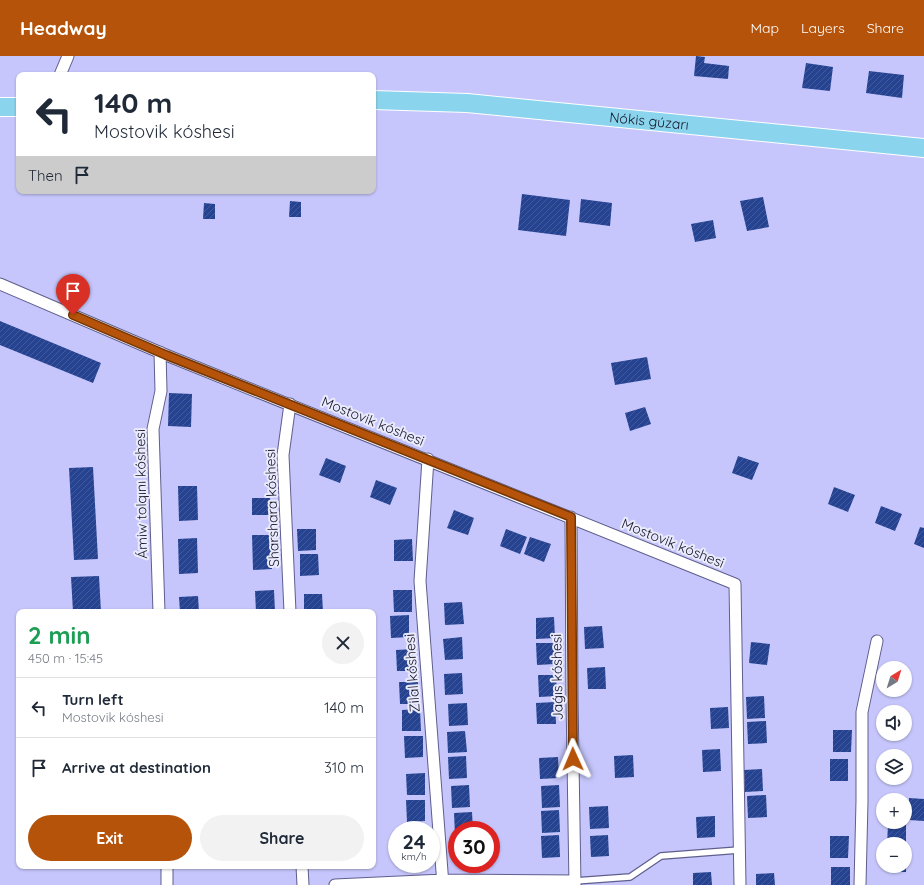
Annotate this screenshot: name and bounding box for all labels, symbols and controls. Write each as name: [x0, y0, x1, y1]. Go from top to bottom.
text: Headway: [20, 16, 107, 40]
text: Map: [750, 19, 779, 37]
text: Layers: [801, 19, 845, 37]
text: Share: [867, 19, 904, 37]
text: 140 m: [94, 85, 172, 120]
icon: left: [28, 88, 80, 140]
street label: Nókis gúzarı: [608, 108, 690, 134]
text: Mostovik kóshesi: [94, 120, 235, 143]
icon: arrive: [71, 164, 93, 186]
text: Then: [28, 166, 63, 185]
pin: [56, 274, 90, 315]
icon: arrive: [62, 280, 84, 302]
street label: Mostovik kóshesi: [319, 392, 427, 450]
street label: Ámiw tolqını kóshesi: [131, 429, 151, 559]
street label: Sharshara kóshesi: [261, 449, 283, 567]
street label: Mostovik kóshesi: [619, 514, 727, 572]
text: 2 min: [28, 620, 90, 650]
button: close: [322, 622, 364, 664]
street label: Zilal kóshesi: [400, 633, 424, 713]
street label: Jaǵıs kóshesi: [547, 634, 567, 720]
text: 450 m · 15:45: [28, 650, 103, 666]
north arrow: [876, 661, 912, 697]
map controls: [876, 661, 912, 873]
text: Turn left: [62, 690, 124, 709]
icon: left: [28, 697, 50, 719]
text: 140 m: [324, 698, 364, 717]
button: sound: [876, 705, 912, 741]
text: Mostovik kóshesi: [62, 709, 164, 725]
position arrow: [552, 738, 594, 780]
button: layers: [876, 749, 912, 785]
icon: arrive: [28, 757, 50, 779]
text: Arrive at destination: [62, 758, 211, 777]
text: 310 m: [324, 758, 364, 777]
button: +: [876, 793, 912, 829]
button: Exit: [28, 815, 192, 861]
button: Share: [200, 815, 364, 861]
speed limit sign: 30: [448, 821, 500, 873]
text: 24: [402, 829, 426, 854]
button: −: [876, 837, 912, 873]
text: km/h: [401, 850, 427, 863]

